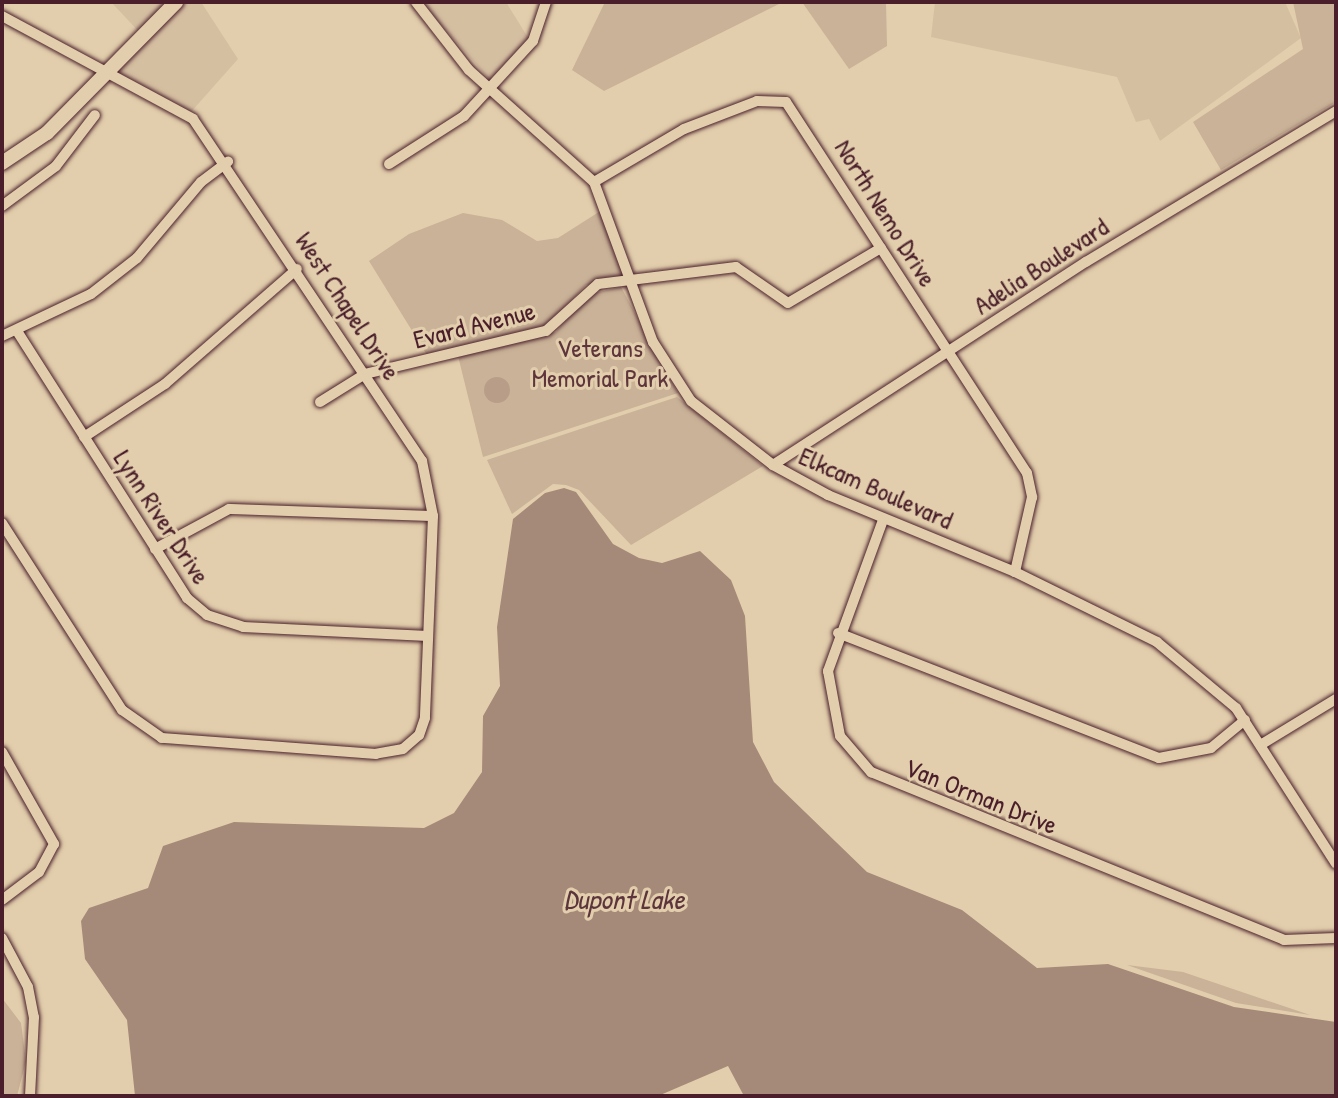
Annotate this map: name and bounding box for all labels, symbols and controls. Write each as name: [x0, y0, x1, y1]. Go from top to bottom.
street label: North Nemo Drive: [828, 134, 944, 292]
street label: Adelia Boulevard: [968, 211, 1114, 321]
street label: West Chapel Drive: [289, 226, 407, 386]
street label: Evard Avenue: [410, 295, 538, 355]
park label: Veterans Memorial Park: [532, 332, 668, 394]
street label: Elkcam Boulevard: [794, 440, 958, 536]
street label: Lynn River Drive: [107, 444, 217, 590]
street label: Van Orman Drive: [900, 751, 1062, 841]
water label: Dupont Lake: [564, 882, 684, 916]

